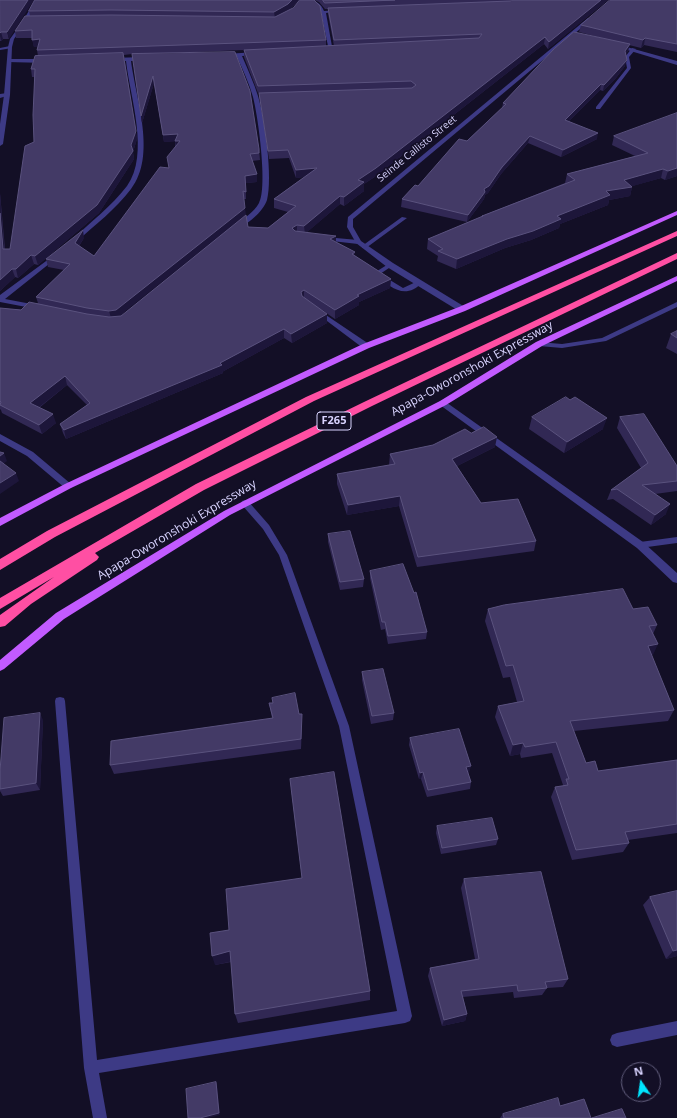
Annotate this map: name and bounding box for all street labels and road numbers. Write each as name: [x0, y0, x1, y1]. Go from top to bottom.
street label: Seinde Callisto Street: [375, 113, 459, 185]
street label: Apapa-Oworonshoki Expressway: [389, 318, 555, 420]
road number: F265: [317, 412, 351, 430]
street label: Apapa-Oworonshoki Expressway: [95, 477, 259, 583]

